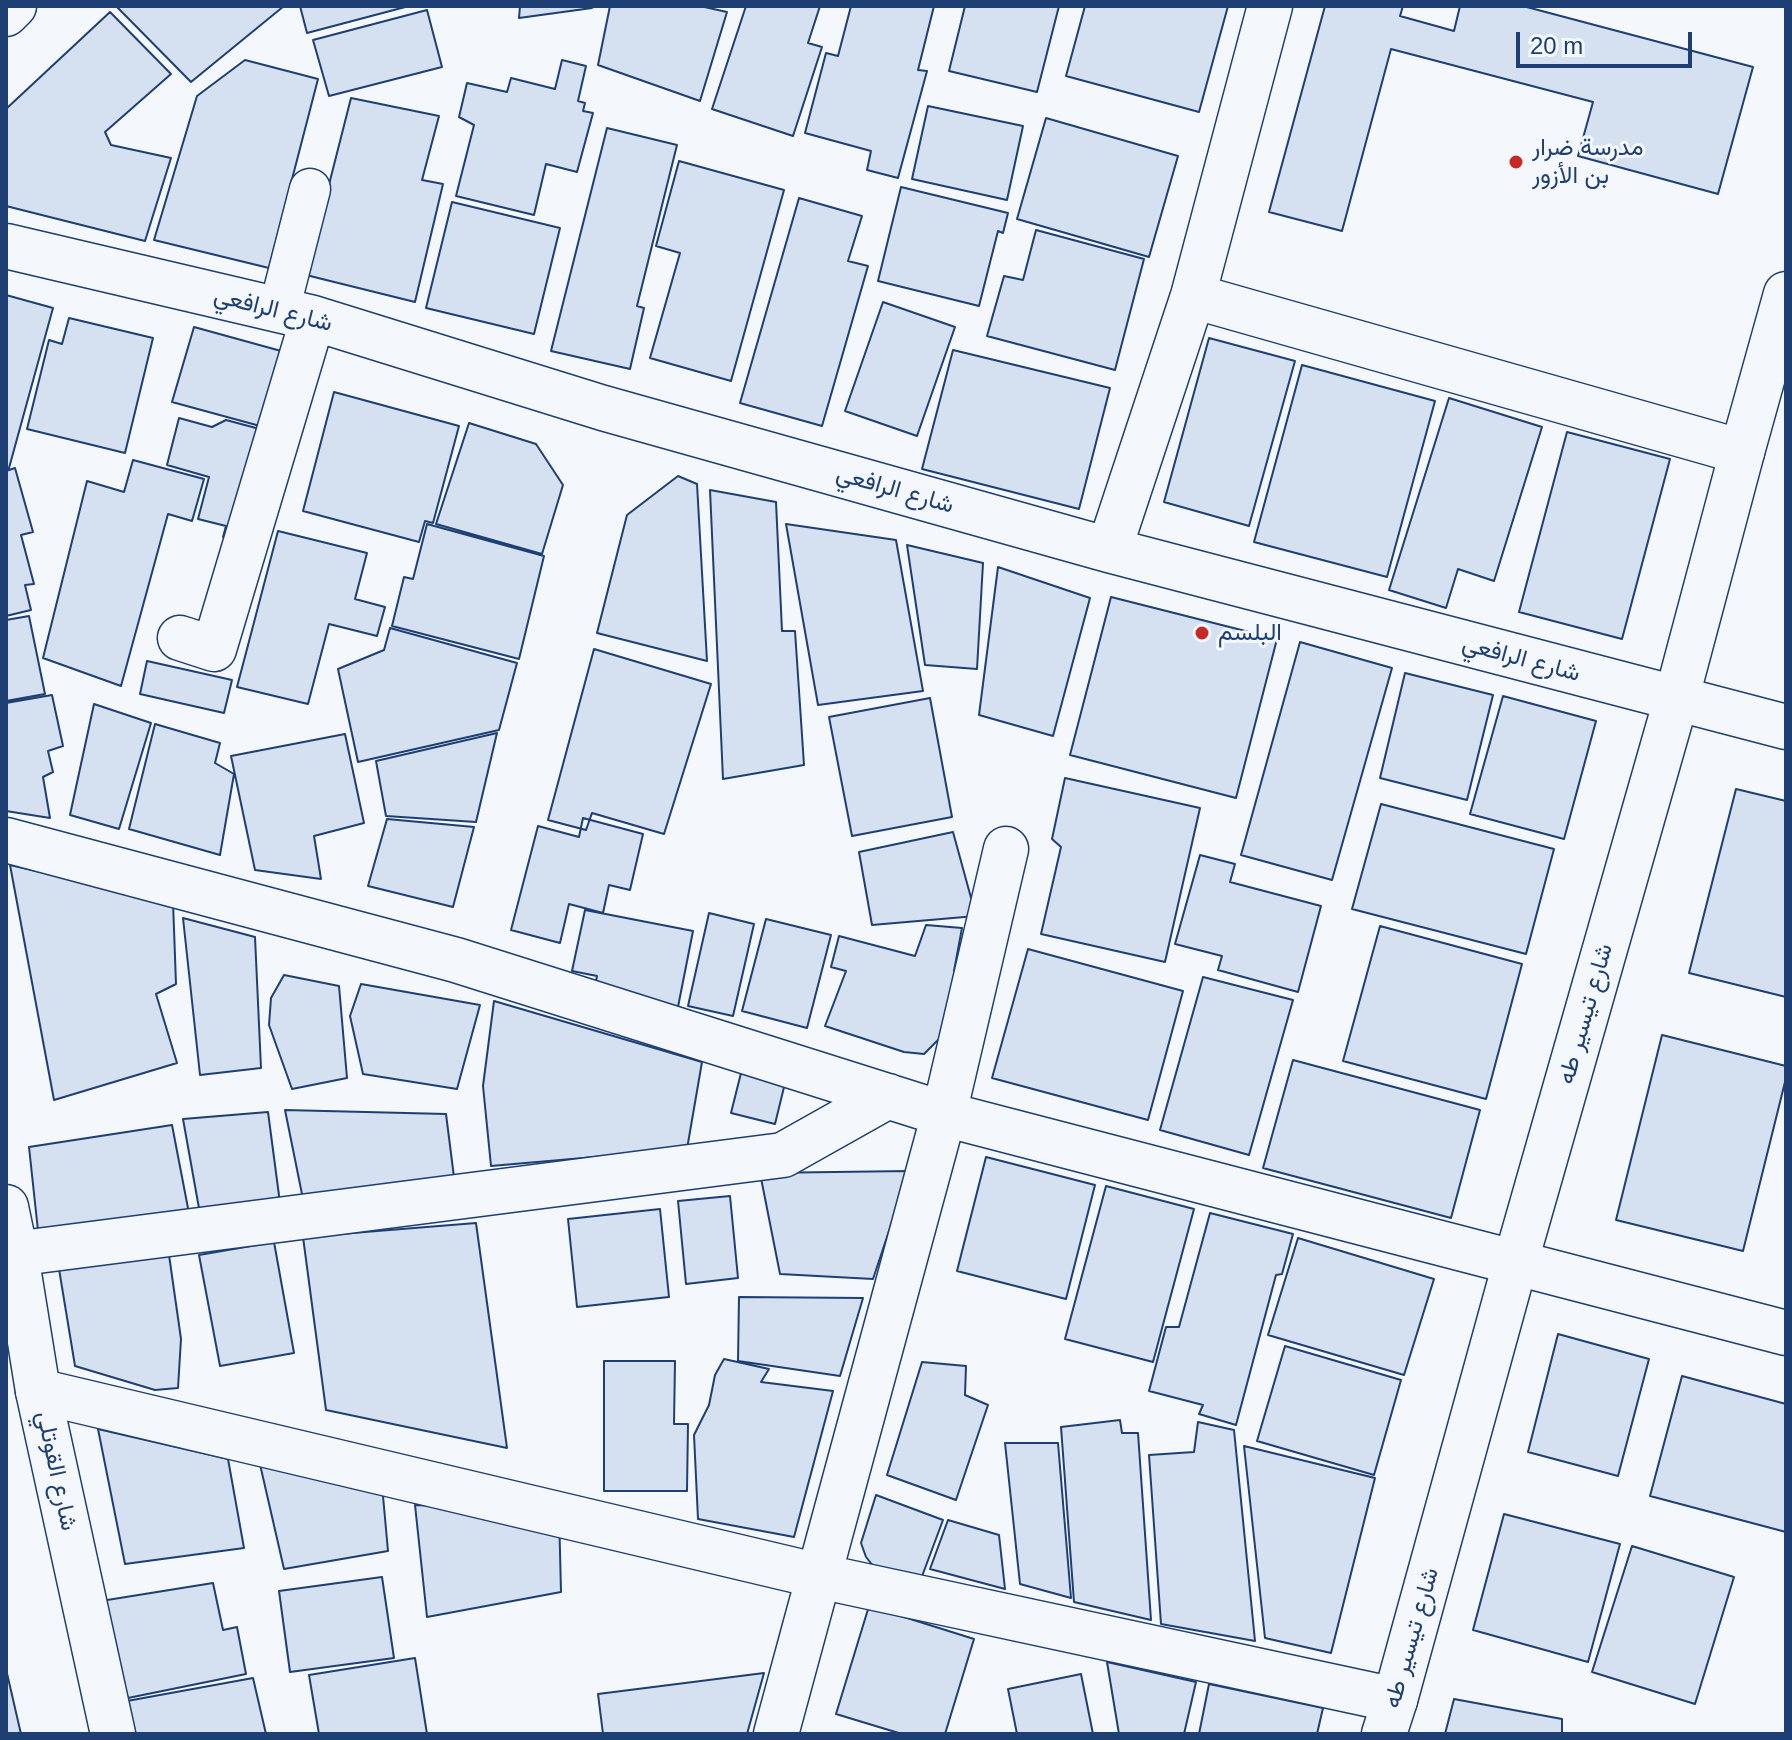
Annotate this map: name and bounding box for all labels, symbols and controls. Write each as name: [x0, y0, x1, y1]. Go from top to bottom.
scale bar: [1520, 16, 1696, 66]
text: 20 m: [1530, 32, 1583, 59]
place label: مدرسة ضرار بن الأزور: [1532, 134, 1643, 190]
marker: مدرسة ضرار بن الأزور: [1507, 153, 1525, 171]
street label: شارع الرافعي: [211, 281, 335, 339]
street label: شارع الرافعي: [833, 459, 957, 521]
place label: البلسم: [1218, 619, 1282, 647]
marker: البلسم: [1193, 624, 1211, 642]
street label: شارع الرافعي: [1459, 629, 1583, 689]
street label: شارع تيسير طه: [1552, 940, 1620, 1088]
street label: شارع القوتلي: [29, 1409, 83, 1533]
street label: شارع تيسير طه: [1378, 1564, 1446, 1712]

